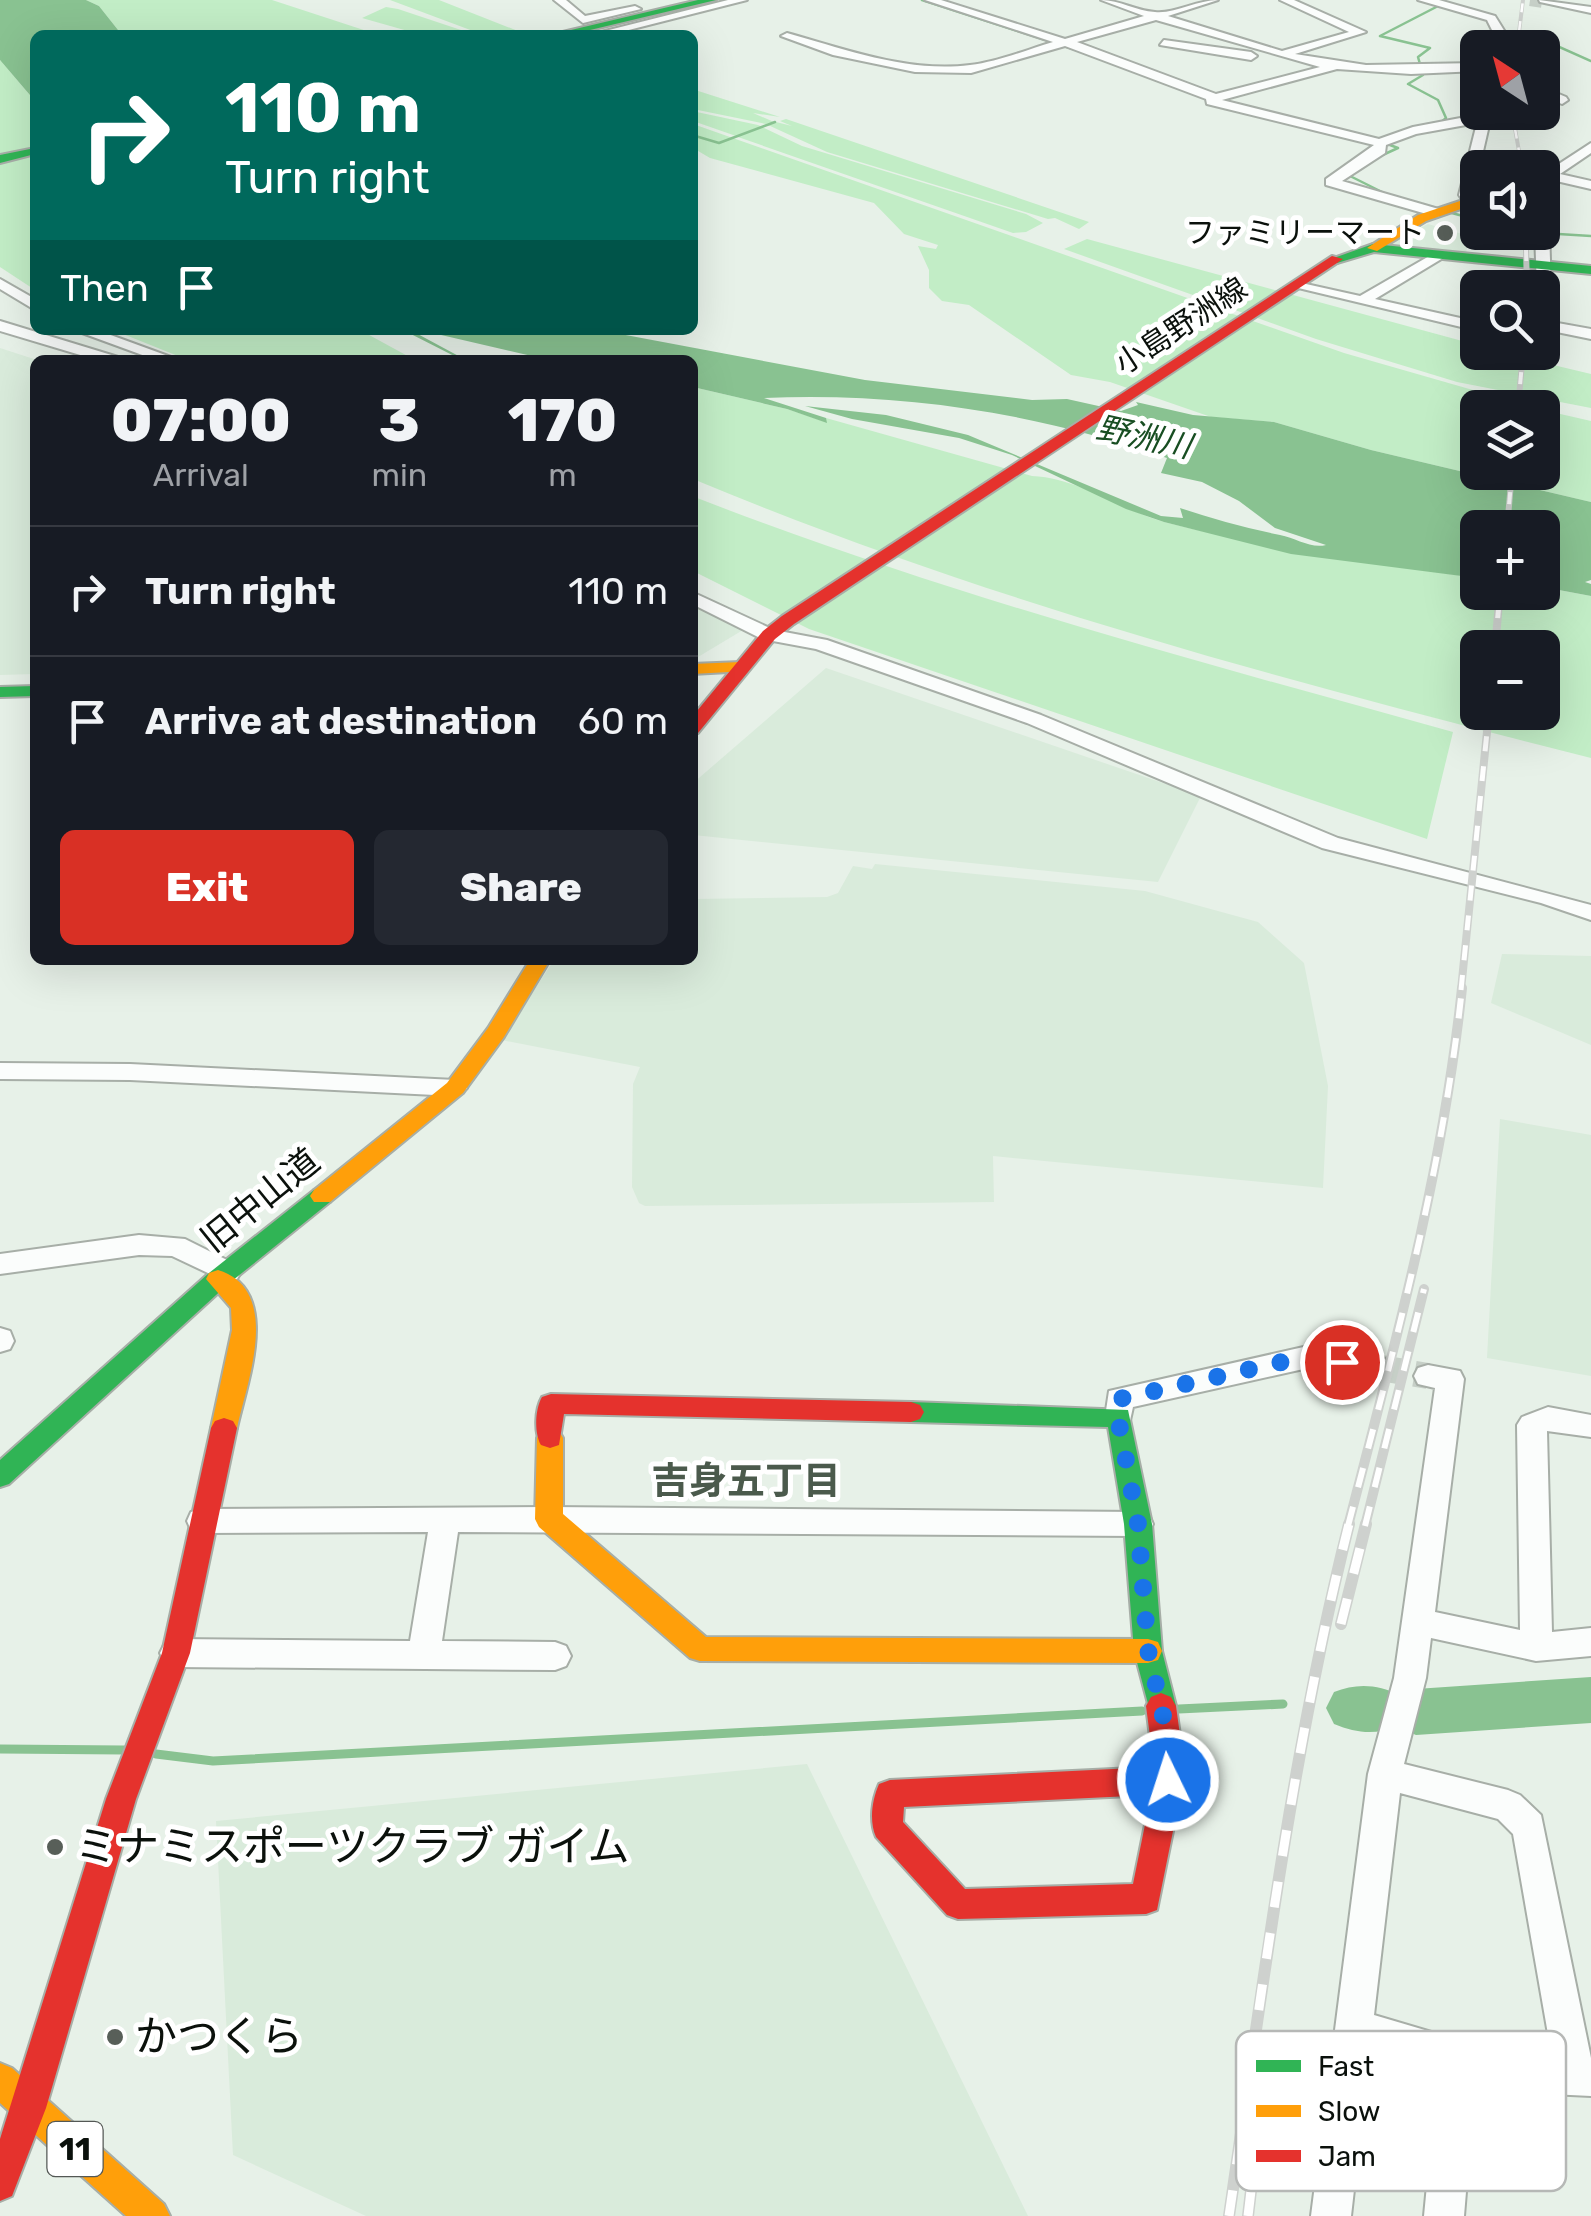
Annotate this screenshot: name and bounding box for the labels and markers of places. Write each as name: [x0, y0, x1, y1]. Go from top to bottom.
place label: ファミリーマート: [1185, 215, 1425, 251]
marker: ファミリーマート: [1434, 222, 1456, 244]
pin: [1300, 1320, 1385, 1405]
place label: ミナミスポーツクラブ ガイム: [75, 1822, 630, 1872]
marker: ミナミスポーツクラブ ガイム: [44, 1836, 66, 1858]
place label: かつくら: [135, 2012, 303, 2062]
marker: かつくら: [104, 2026, 126, 2048]

